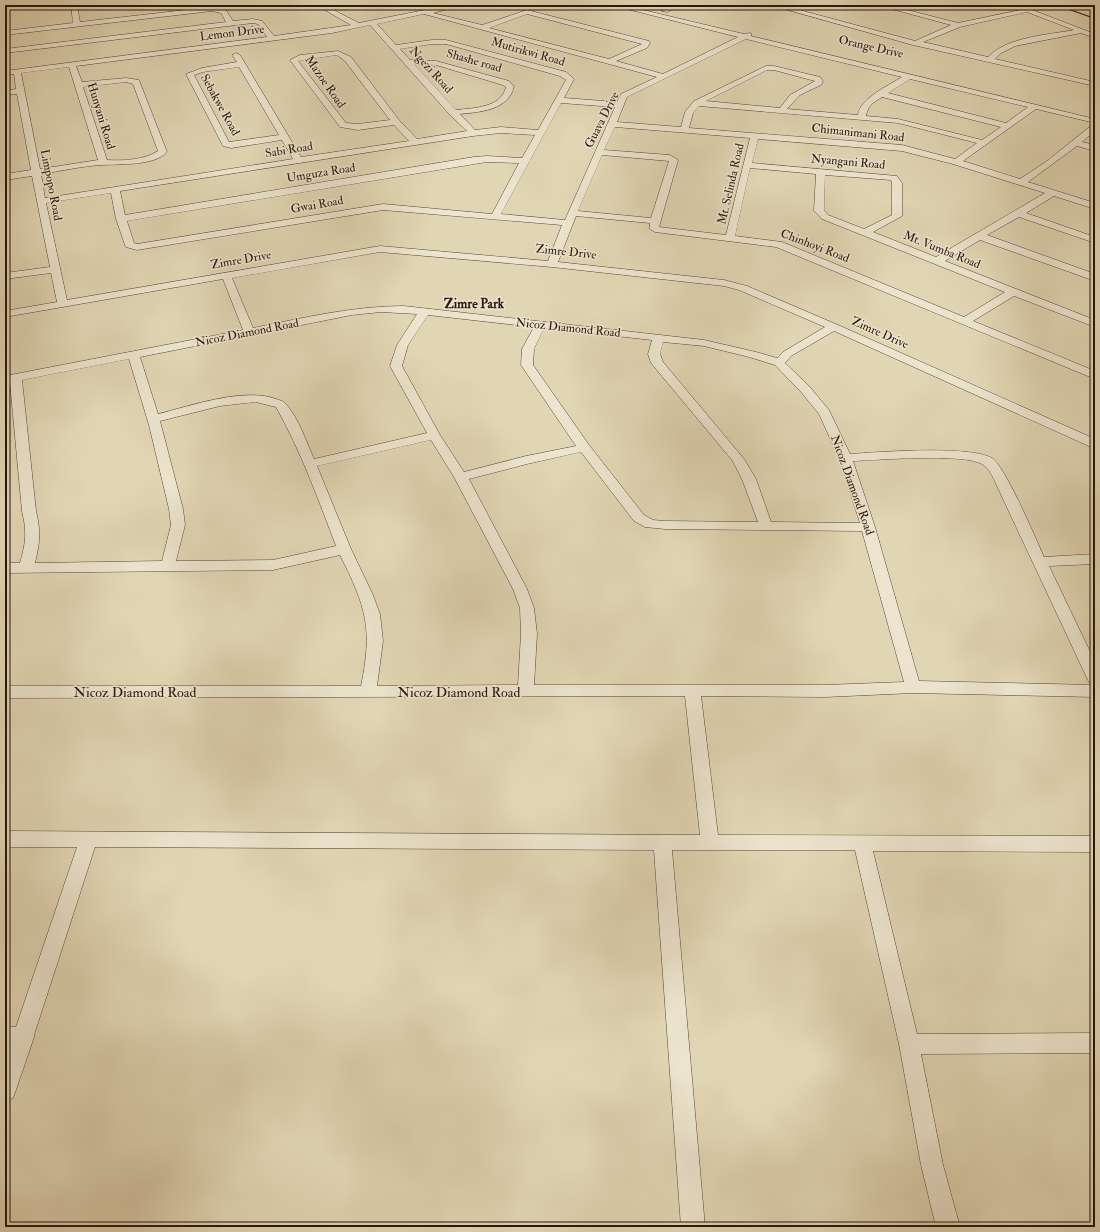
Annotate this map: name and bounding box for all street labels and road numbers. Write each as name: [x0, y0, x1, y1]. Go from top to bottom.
street label: Lemon Drive: [199, 22, 265, 44]
street label: Orange Drive: [837, 32, 905, 62]
street label: Mutirikwi Road: [489, 34, 567, 70]
street label: Ngezi Road: [406, 43, 456, 97]
street label: Shashe road: [445, 46, 503, 76]
street label: Mazoe Road: [301, 53, 349, 111]
street label: Sebakwe Road: [197, 72, 243, 138]
street label: Hunyani Road: [84, 81, 118, 151]
street label: Guava Drive: [581, 89, 623, 151]
street label: Chimanimani Road: [811, 121, 905, 145]
street label: Sabi Road: [264, 139, 314, 161]
street label: Mt. Selinda Road: [714, 142, 748, 226]
street label: Limpopo Road: [37, 148, 65, 222]
street label: Nyangani Road: [810, 151, 886, 173]
street label: Umguza Road: [285, 160, 357, 186]
street label: Gwai Road: [290, 193, 345, 217]
street label: Chinhoyi Road: [778, 226, 852, 266]
street label: Mt. Vumba Road: [901, 228, 983, 272]
street label: Zimre Drive: [535, 241, 597, 263]
street label: Zimre Drive: [210, 247, 272, 273]
street label: Zimre Drive: [849, 314, 911, 352]
street label: Nicoz Diamond Road: [515, 315, 621, 341]
street label: Nicoz Diamond Road: [194, 316, 300, 350]
street label: Nicoz Diamond Road: [827, 433, 877, 537]
street label: Nicoz Diamond Road: [74, 684, 197, 701]
street label: Nicoz Diamond Road: [398, 684, 521, 701]

